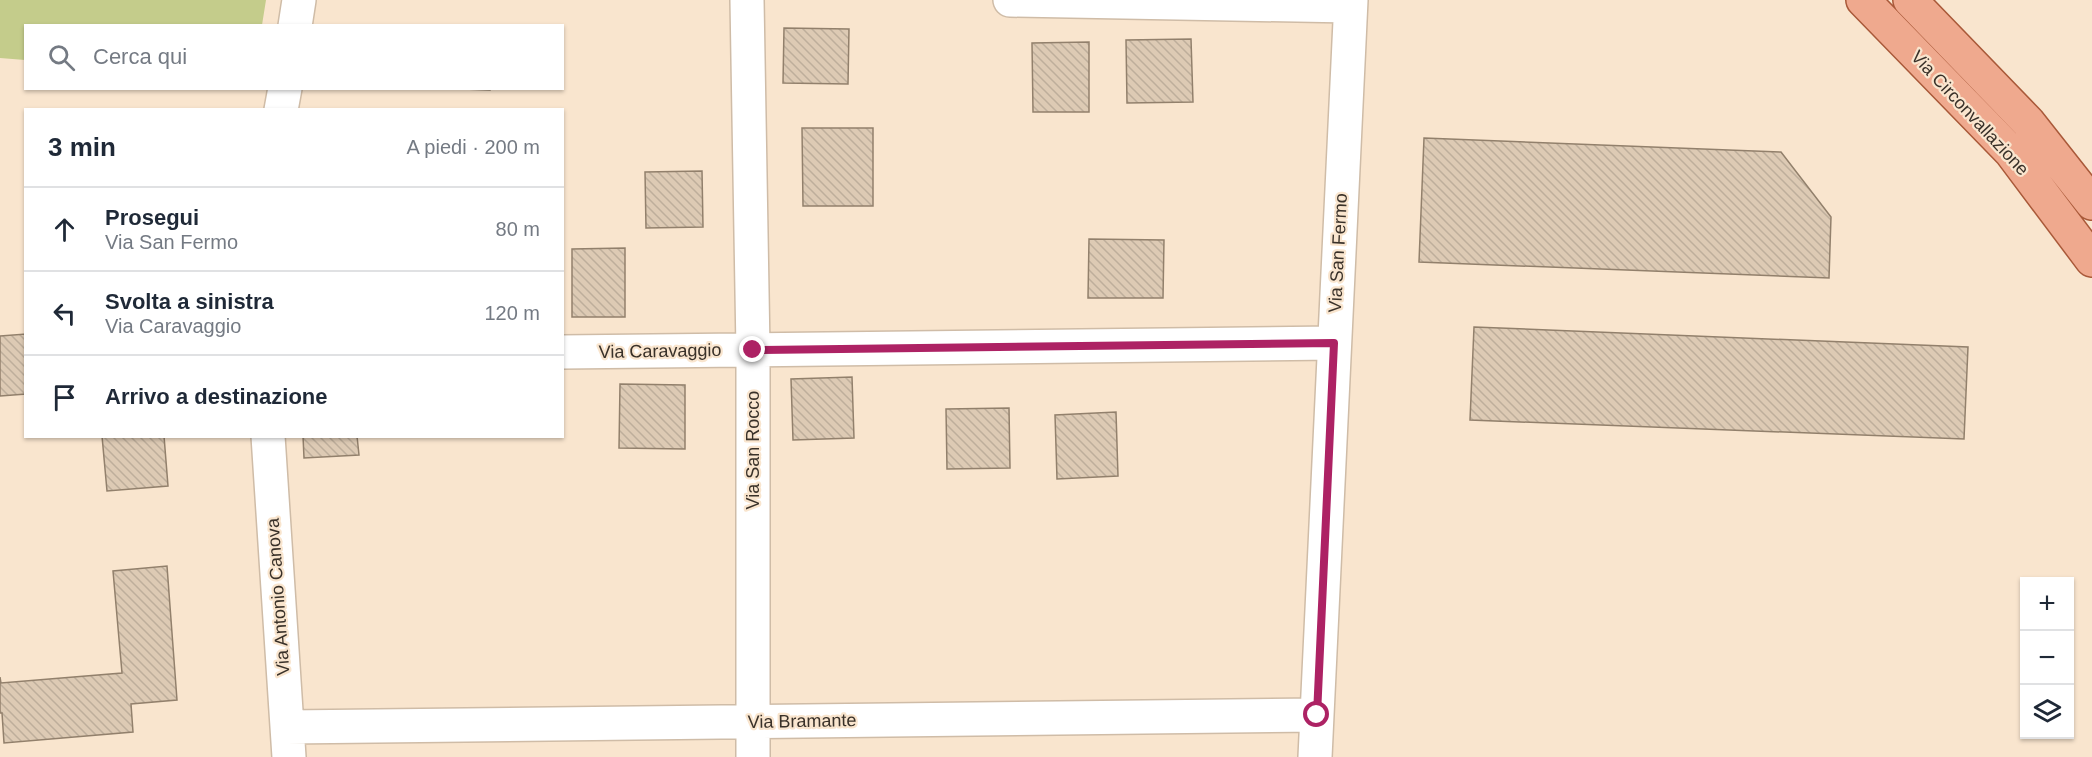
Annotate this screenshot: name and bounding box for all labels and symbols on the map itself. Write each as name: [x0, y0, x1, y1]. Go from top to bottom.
street label: Via Circonvallazione: [1907, 47, 2033, 179]
street label: Via San Fermo: [1325, 193, 1351, 313]
route end: [739, 336, 765, 362]
street label: Via Caravaggio: [598, 340, 722, 362]
street label: Via San Rocco: [743, 391, 763, 509]
street label: Via Antonio Canova: [262, 517, 293, 676]
route start: [1303, 701, 1329, 727]
street label: Via Bramante: [747, 710, 857, 732]

